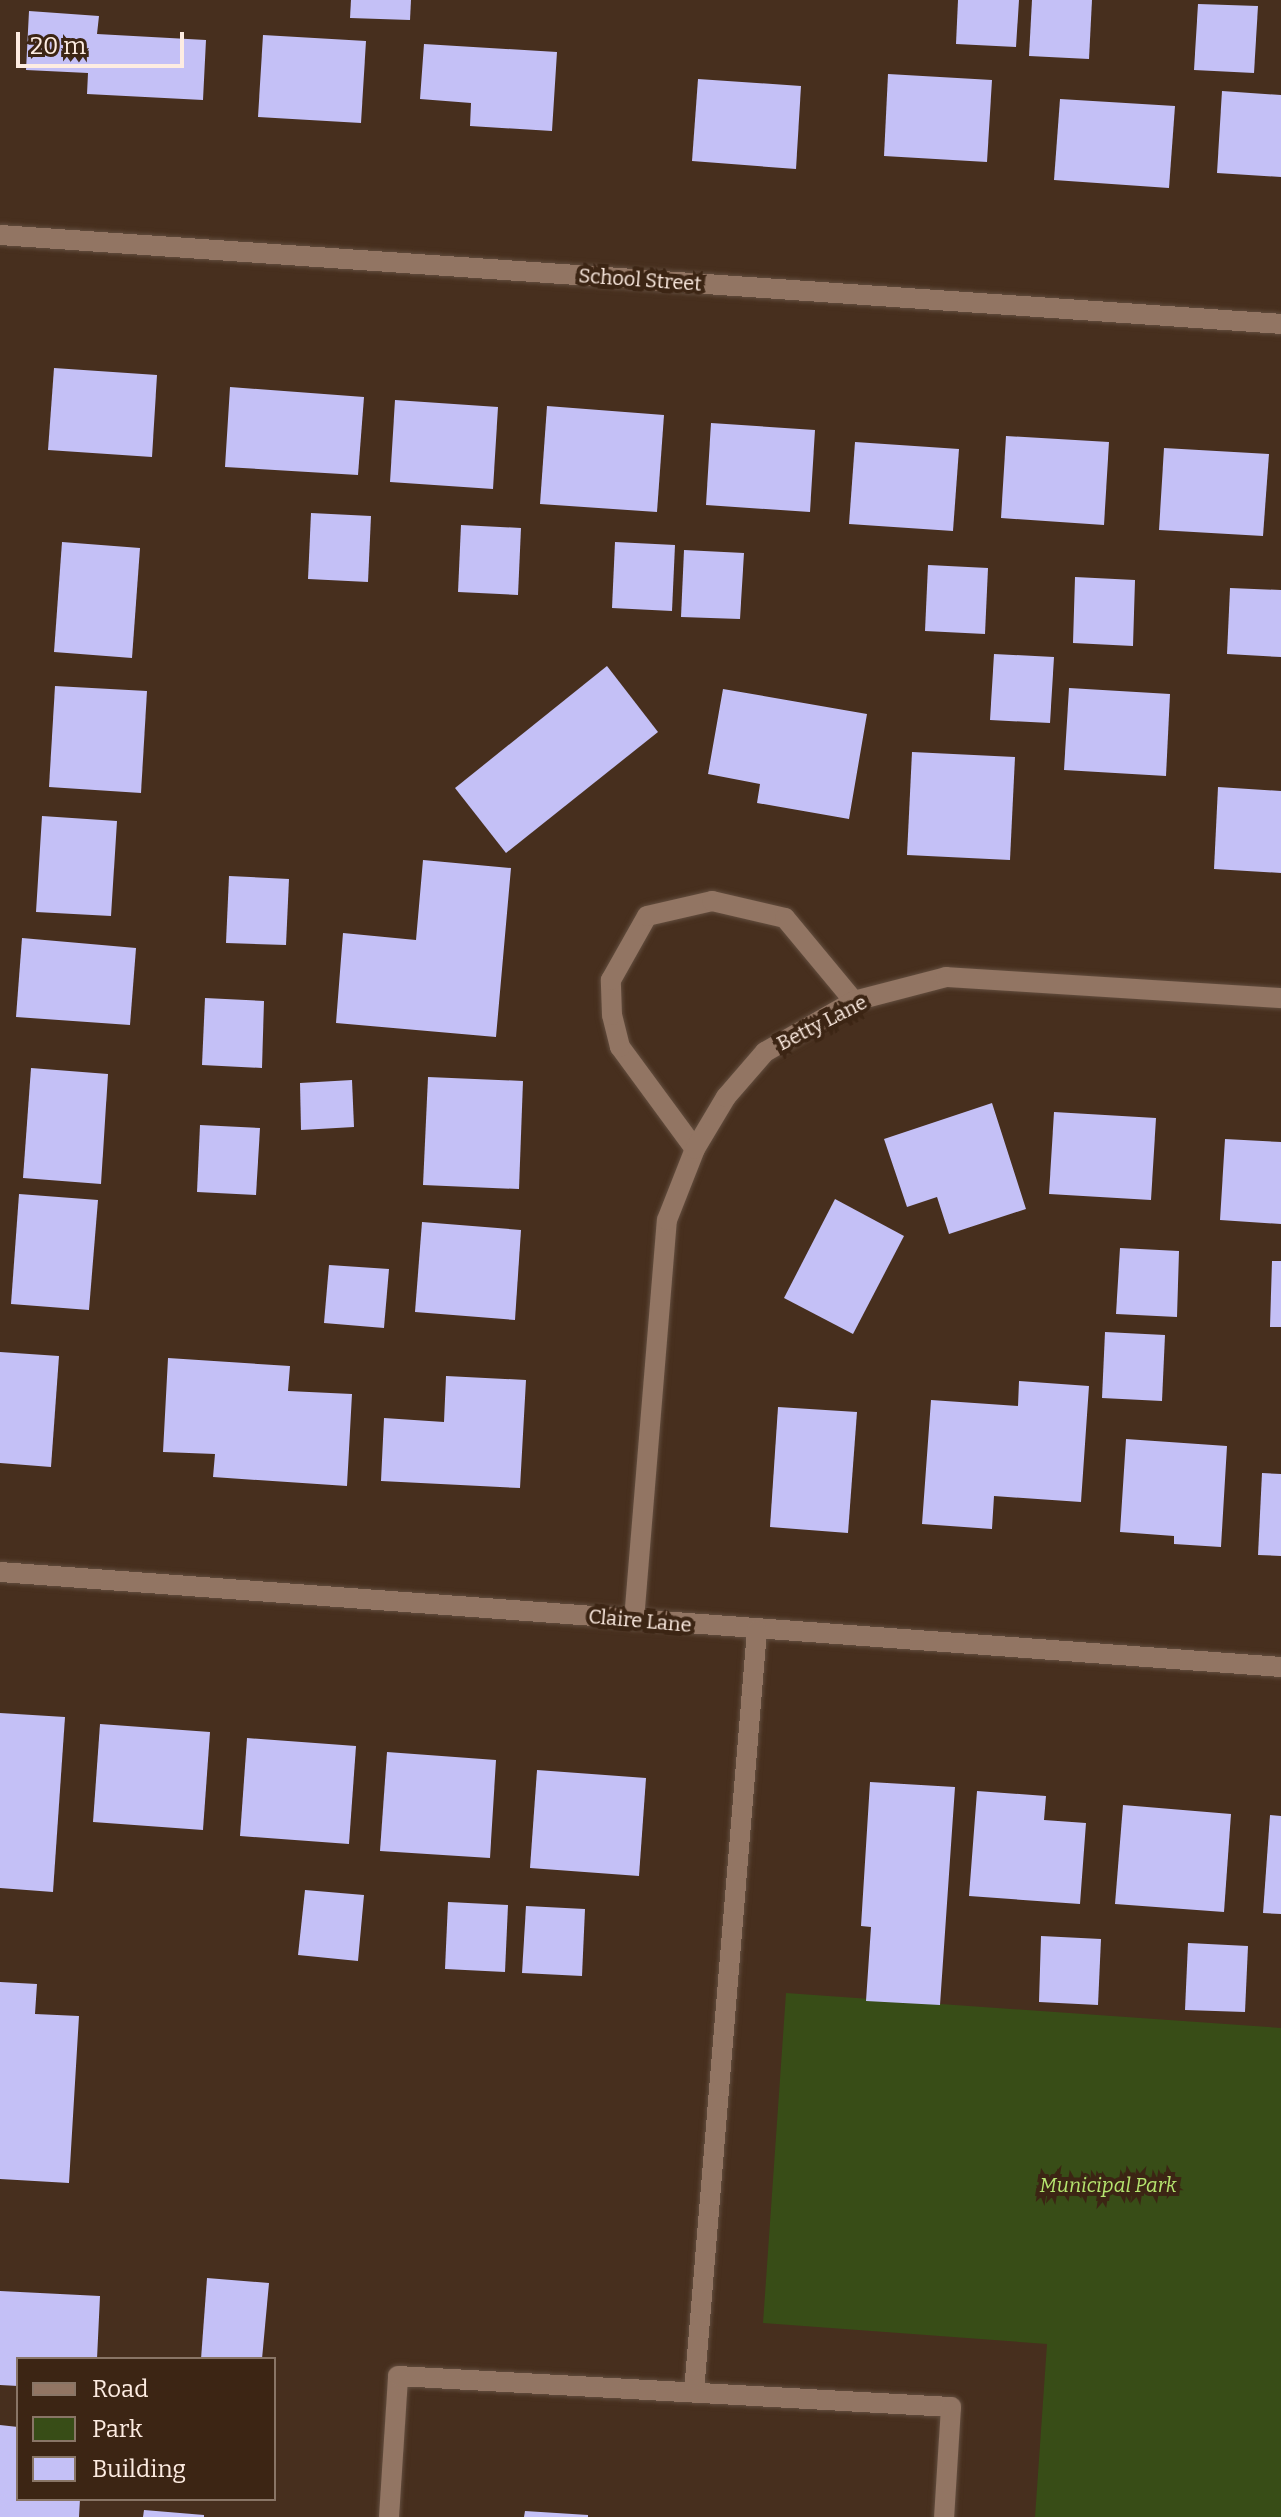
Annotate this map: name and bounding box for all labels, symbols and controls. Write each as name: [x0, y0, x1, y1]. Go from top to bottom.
scale bar: [20, 16, 188, 66]
text: 20 m: [30, 32, 86, 60]
street label: School Street: [578, 264, 702, 296]
street label: Betty Lane: [773, 990, 871, 1056]
street label: Claire Lane: [587, 1605, 693, 1637]
park label: Municipal Park: [1040, 2173, 1176, 2197]
legend: [16, 2357, 276, 2501]
text: Road: [92, 2375, 148, 2403]
text: Park: [92, 2415, 143, 2443]
text: Building: [92, 2455, 186, 2483]

